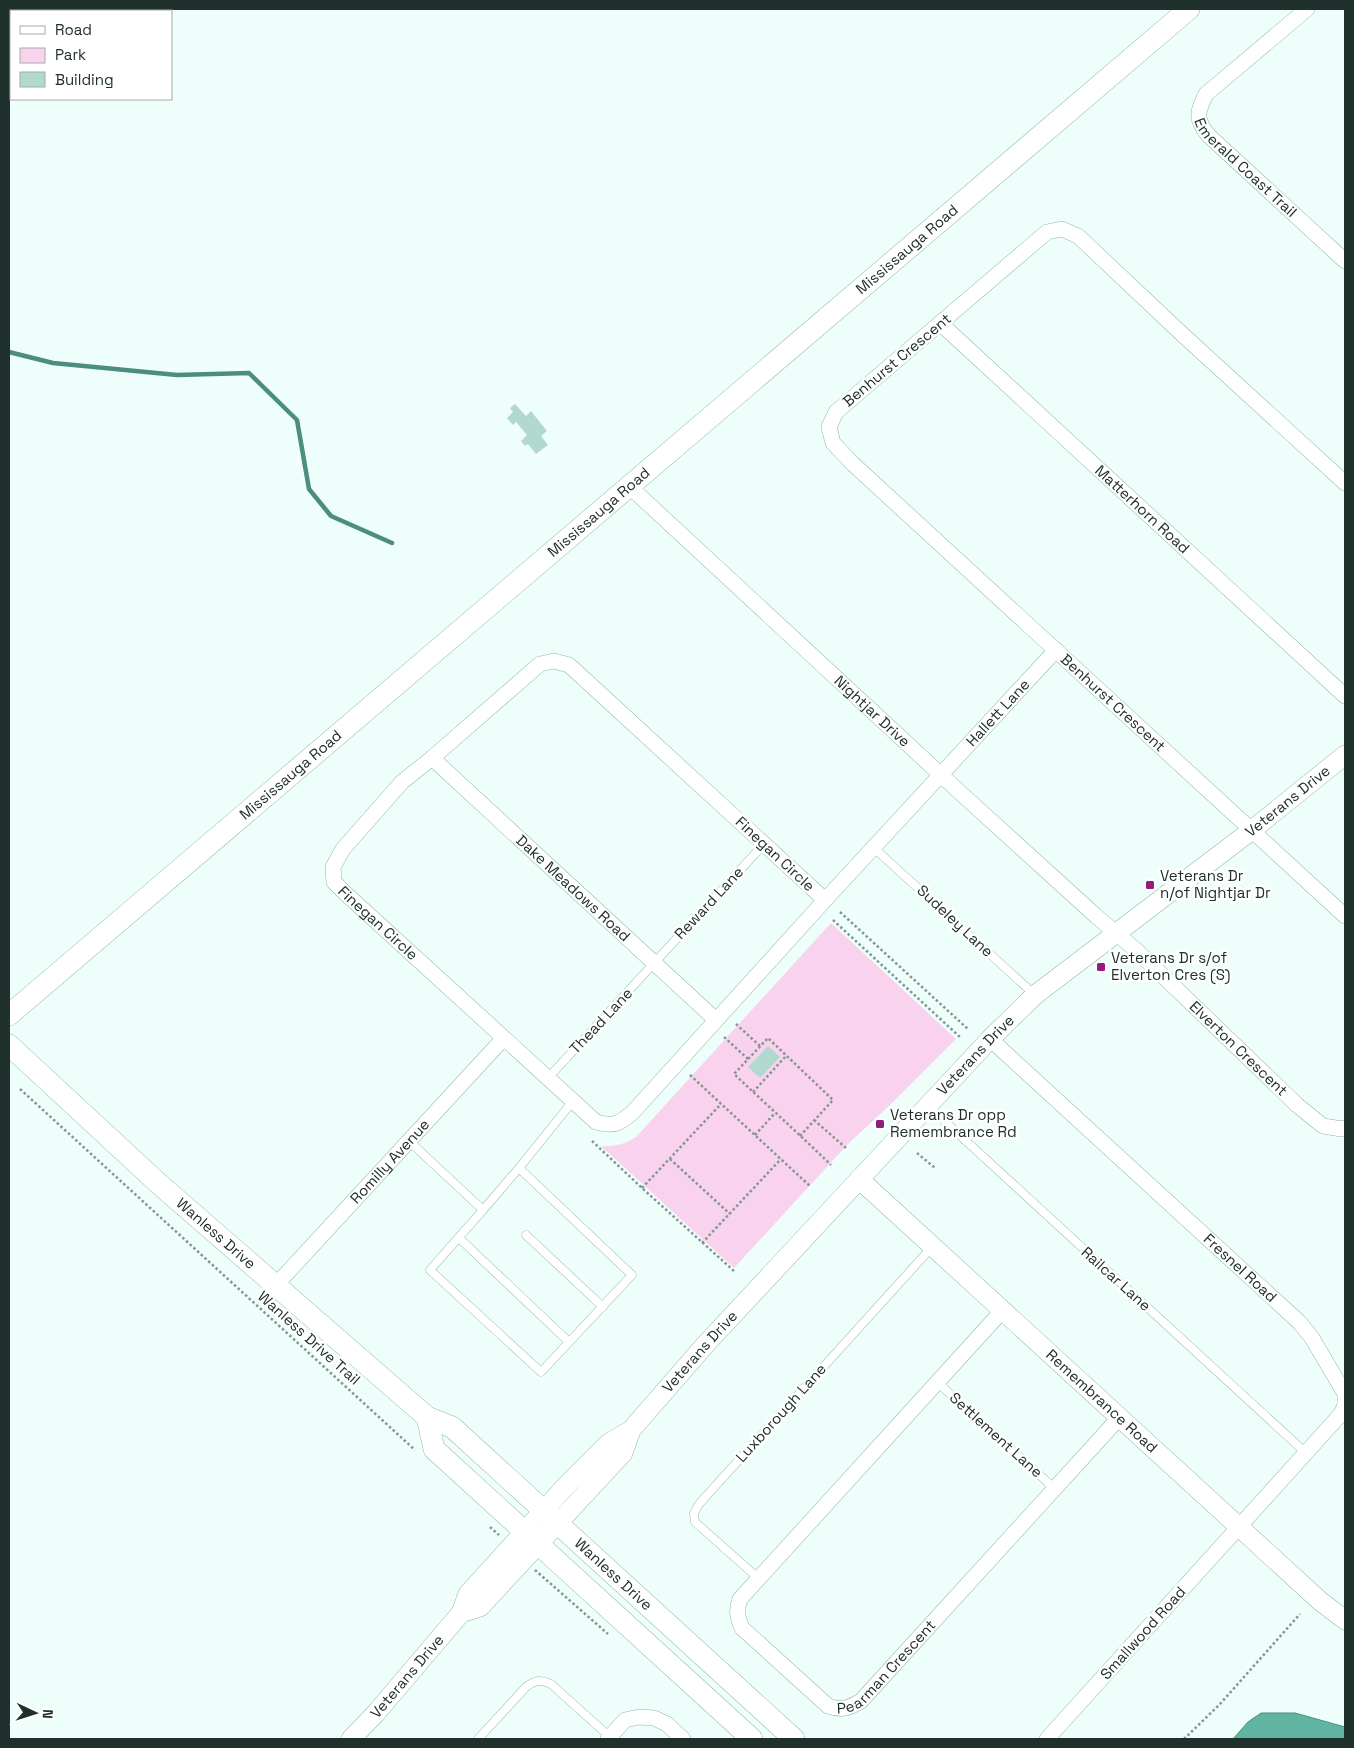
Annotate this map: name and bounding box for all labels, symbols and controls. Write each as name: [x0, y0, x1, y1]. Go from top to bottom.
legend: [10, 10, 172, 100]
text: Road: [55, 20, 92, 39]
text: Park: [55, 45, 86, 64]
text: Building: [55, 70, 114, 89]
street label: Emerald Coast Trail: [1190, 115, 1301, 221]
street label: Mississauga Road: [852, 200, 962, 298]
street label: Benhurst Crescent: [839, 309, 955, 411]
street label: Matterhorn Road: [1091, 461, 1194, 557]
street label: Mississauga Road: [543, 463, 654, 561]
street label: Benhurst Crescent: [1057, 650, 1170, 756]
street label: Nightjar Drive: [830, 671, 915, 751]
street label: Hallett Lane: [962, 675, 1034, 750]
street label: Mississauga Road: [235, 726, 345, 824]
street label: Veterans Drive: [1241, 761, 1334, 841]
street label: Finegan Circle: [732, 812, 819, 895]
street label: Dake Meadows Road: [512, 830, 635, 945]
street label: Reward Lane: [670, 862, 747, 943]
place label: Veterans Dr n/of Nightjar Dr: [1160, 866, 1271, 902]
marker: Veterans Dr n/of Nightjar Dr: [1144, 879, 1156, 891]
street label: Sudeley Lane: [913, 880, 998, 961]
street label: Finegan Circle: [334, 882, 422, 964]
place label: Veterans Dr s/of Elverton Cres (S): [1111, 948, 1230, 985]
marker: Veterans Dr s/of Elverton Cres (S): [1095, 961, 1107, 973]
street label: Thead Lane: [565, 983, 636, 1058]
street label: Elverton Crescent: [1186, 997, 1292, 1100]
street label: Veterans Drive: [933, 1011, 1018, 1099]
place label: Veterans Dr opp Remembrance Rd: [890, 1105, 1017, 1141]
street label: Romilly Avenue: [346, 1115, 433, 1208]
marker: Veterans Dr opp Remembrance Rd: [874, 1118, 886, 1130]
street label: Wanless Drive: [173, 1193, 260, 1273]
street label: Fresnel Road: [1200, 1229, 1281, 1306]
street label: Railcar Lane: [1077, 1242, 1155, 1315]
street label: Wanless Drive Trail: [254, 1287, 365, 1389]
street label: Veterans Drive: [658, 1306, 741, 1396]
street label: Remembrance Road: [1042, 1345, 1162, 1457]
street label: Luxborough Lane: [731, 1359, 830, 1466]
street label: Settlement Lane: [946, 1388, 1047, 1482]
street label: Wanless Drive: [571, 1533, 657, 1614]
street label: Smallwood Road: [1096, 1582, 1189, 1683]
street label: Pearman Crescent: [837, 1616, 939, 1718]
street label: Veterans Drive: [366, 1630, 448, 1722]
north arrow: [10, 1688, 60, 1738]
text: N: [39, 1709, 57, 1719]

